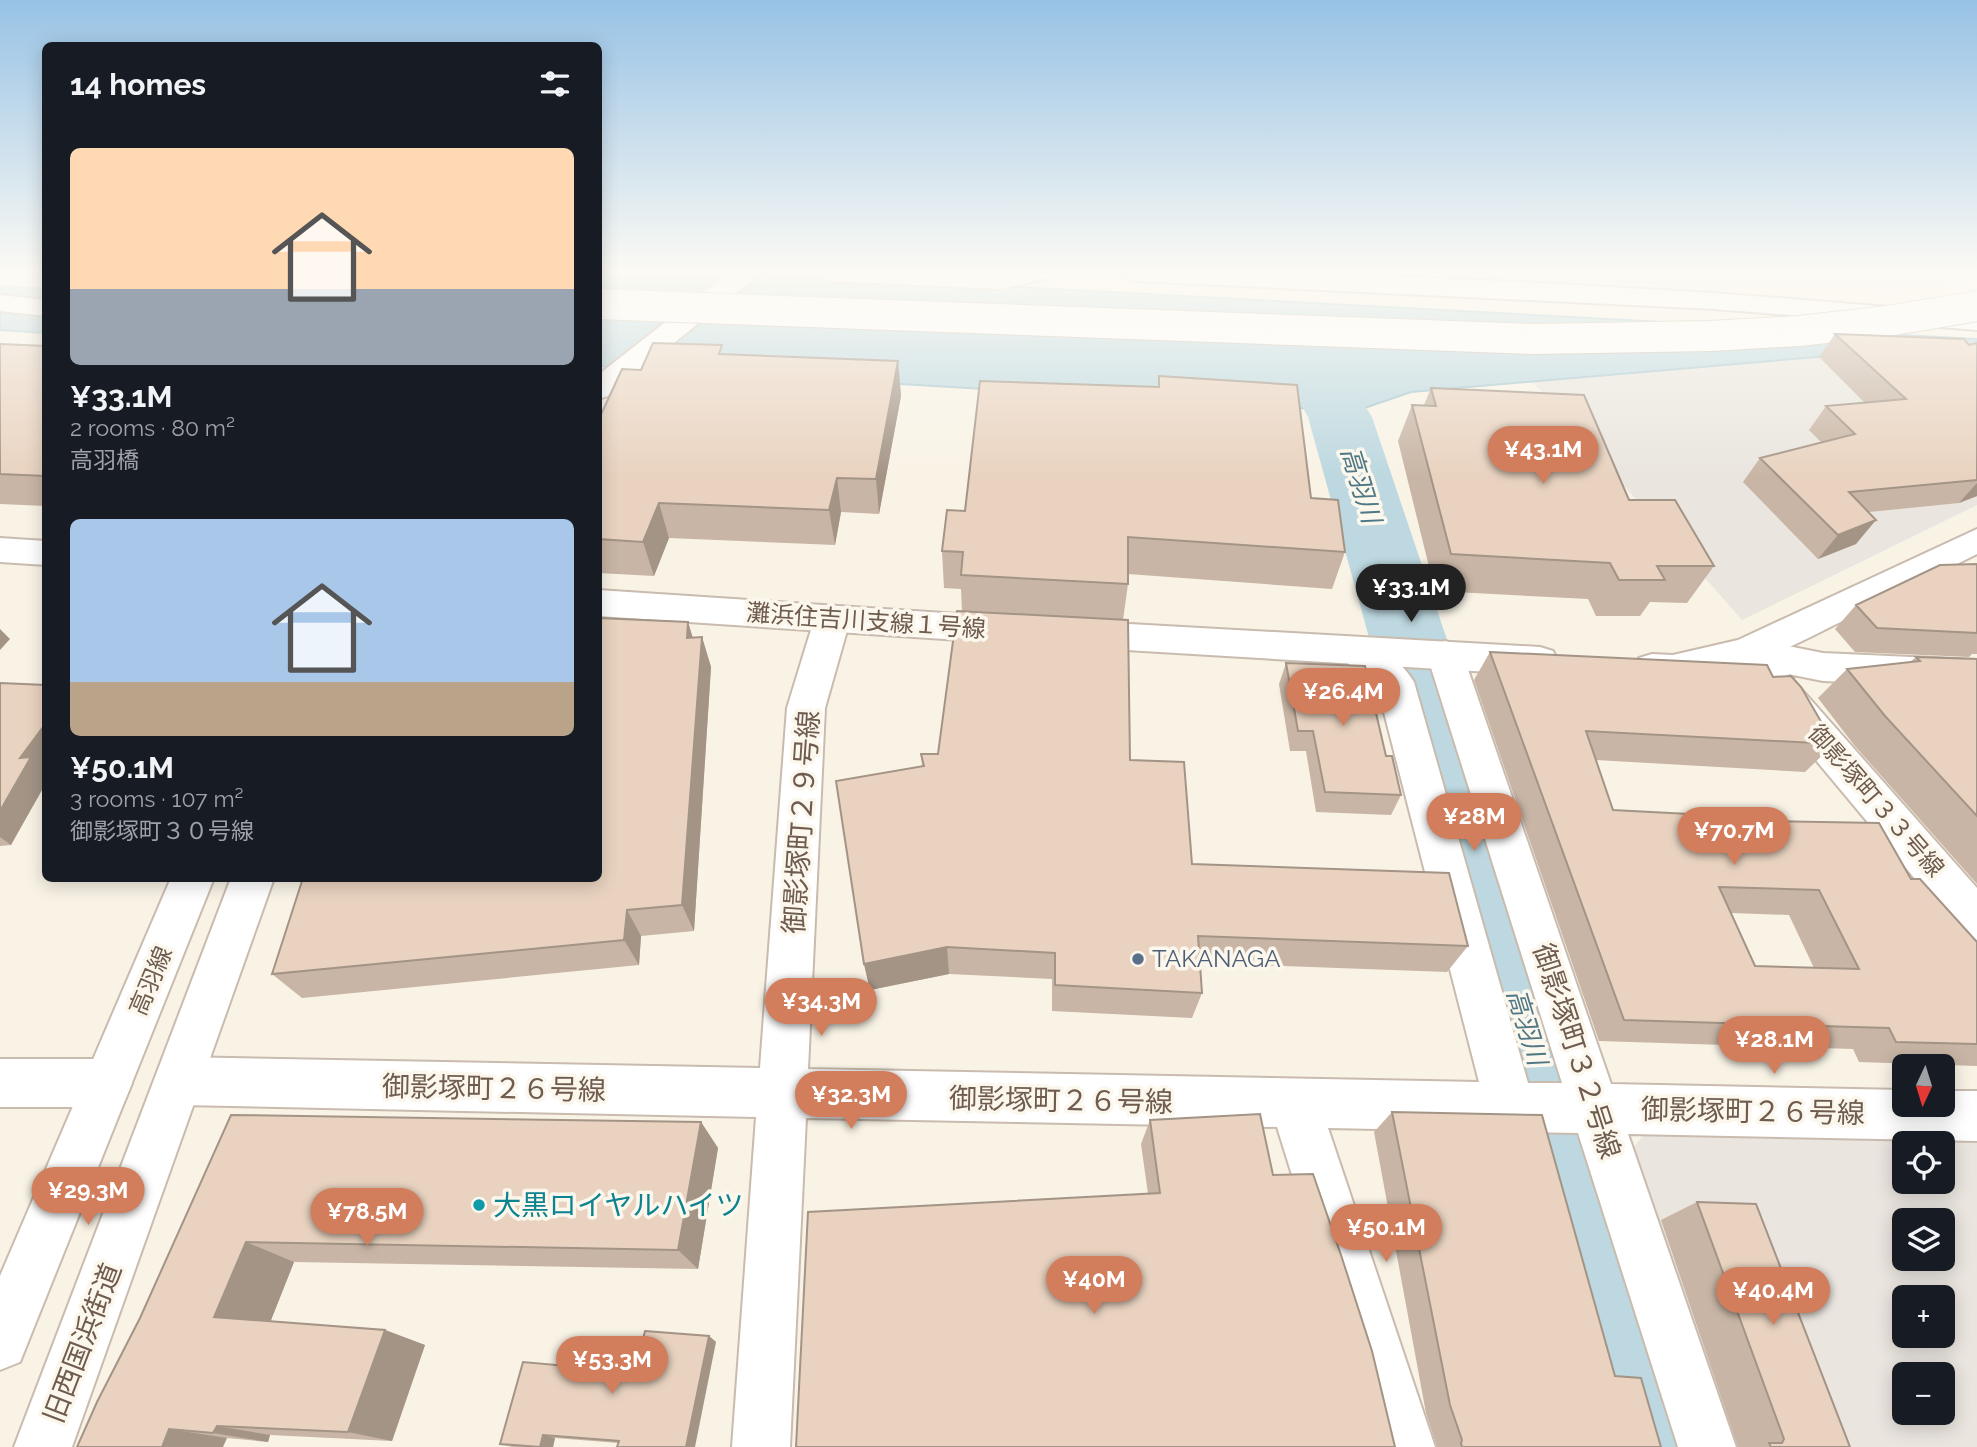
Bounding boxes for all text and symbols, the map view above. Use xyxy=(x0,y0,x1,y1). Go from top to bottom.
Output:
icon: filters xyxy=(536,65,574,103)
text: 14 homes xyxy=(70,67,206,102)
icon: home xyxy=(259,194,385,320)
text: ¥33.1M xyxy=(70,379,172,414)
text: 2 rooms · 80 m² xyxy=(70,414,235,441)
pin: ¥43.1M xyxy=(1486,426,1600,486)
text: ¥43.1M xyxy=(1504,435,1582,462)
water label: 高羽川 xyxy=(1335,443,1388,530)
text: 高羽橋 xyxy=(70,446,139,473)
pin: ¥33.1M xyxy=(1354,564,1468,624)
icon: home xyxy=(259,565,385,691)
text: ¥33.1M xyxy=(1372,573,1450,600)
street label: 灘浜住吉川支線１号線 xyxy=(745,598,987,643)
pin: ¥26.4M xyxy=(1286,668,1400,728)
text: ¥26.4M xyxy=(1302,677,1384,704)
street label: 御影塚町２９号線 xyxy=(777,709,826,935)
street label: 御影塚町３３号線 xyxy=(1802,719,1950,883)
text: ¥50.1M xyxy=(70,750,174,785)
text: 3 rooms · 107 m² xyxy=(70,785,244,812)
pin: ¥28M xyxy=(1433,794,1515,853)
text: ¥28M xyxy=(1442,802,1506,829)
pin: ¥70.7M xyxy=(1677,808,1791,867)
text: ¥70.7M xyxy=(1694,816,1774,843)
text: 御影塚町３０号線 xyxy=(70,817,254,844)
street label: 御影塚町３２号線 xyxy=(1526,940,1627,1163)
street label: 高羽線 xyxy=(123,942,178,1020)
place label: TAKANAGA xyxy=(1152,944,1280,973)
marker: TAKANAGA xyxy=(1130,951,1146,967)
pin: ¥34.3M xyxy=(764,978,878,1038)
water label: 高羽川 xyxy=(1501,985,1554,1072)
text: ¥34.3M xyxy=(781,987,861,1014)
pin: ¥28.1M xyxy=(1717,1016,1831,1076)
text: ¥28.1M xyxy=(1734,1025,1814,1052)
north arrow xyxy=(1892,1054,1955,1116)
map controls xyxy=(1892,1054,1955,1425)
street label: 御影塚町２６号線 xyxy=(382,1070,606,1107)
pin: ¥32.3M xyxy=(794,1072,908,1131)
text: ¥32.3M xyxy=(811,1080,891,1107)
street label: 御影塚町２６号線 xyxy=(949,1082,1173,1119)
street label: 御影塚町２６号線 xyxy=(1641,1093,1865,1130)
button: locate xyxy=(1892,1131,1955,1194)
pin: ¥29.3M xyxy=(31,1168,145,1227)
text: ¥29.3M xyxy=(48,1176,128,1203)
pin: ¥78.5M xyxy=(310,1188,424,1248)
place label: 大黒ロイヤルハイツ xyxy=(493,1189,744,1222)
text: ¥78.5M xyxy=(327,1197,407,1224)
marker: 大黒ロイヤルハイツ xyxy=(471,1197,487,1213)
pin: ¥50.1M xyxy=(1329,1204,1443,1264)
button: layers xyxy=(1892,1208,1955,1271)
text: ¥50.1M xyxy=(1346,1213,1426,1240)
pin: ¥40M xyxy=(1053,1256,1135,1316)
street label: 旧西国浜街道 xyxy=(37,1259,128,1428)
text: ¥40M xyxy=(1062,1265,1126,1292)
pin: ¥40.4M xyxy=(1716,1268,1830,1327)
text: ¥40.4M xyxy=(1732,1276,1814,1303)
button: + xyxy=(1892,1285,1955,1348)
pin: ¥53.3M xyxy=(555,1336,669,1396)
text: ¥53.3M xyxy=(572,1345,652,1372)
button: − xyxy=(1892,1362,1955,1425)

